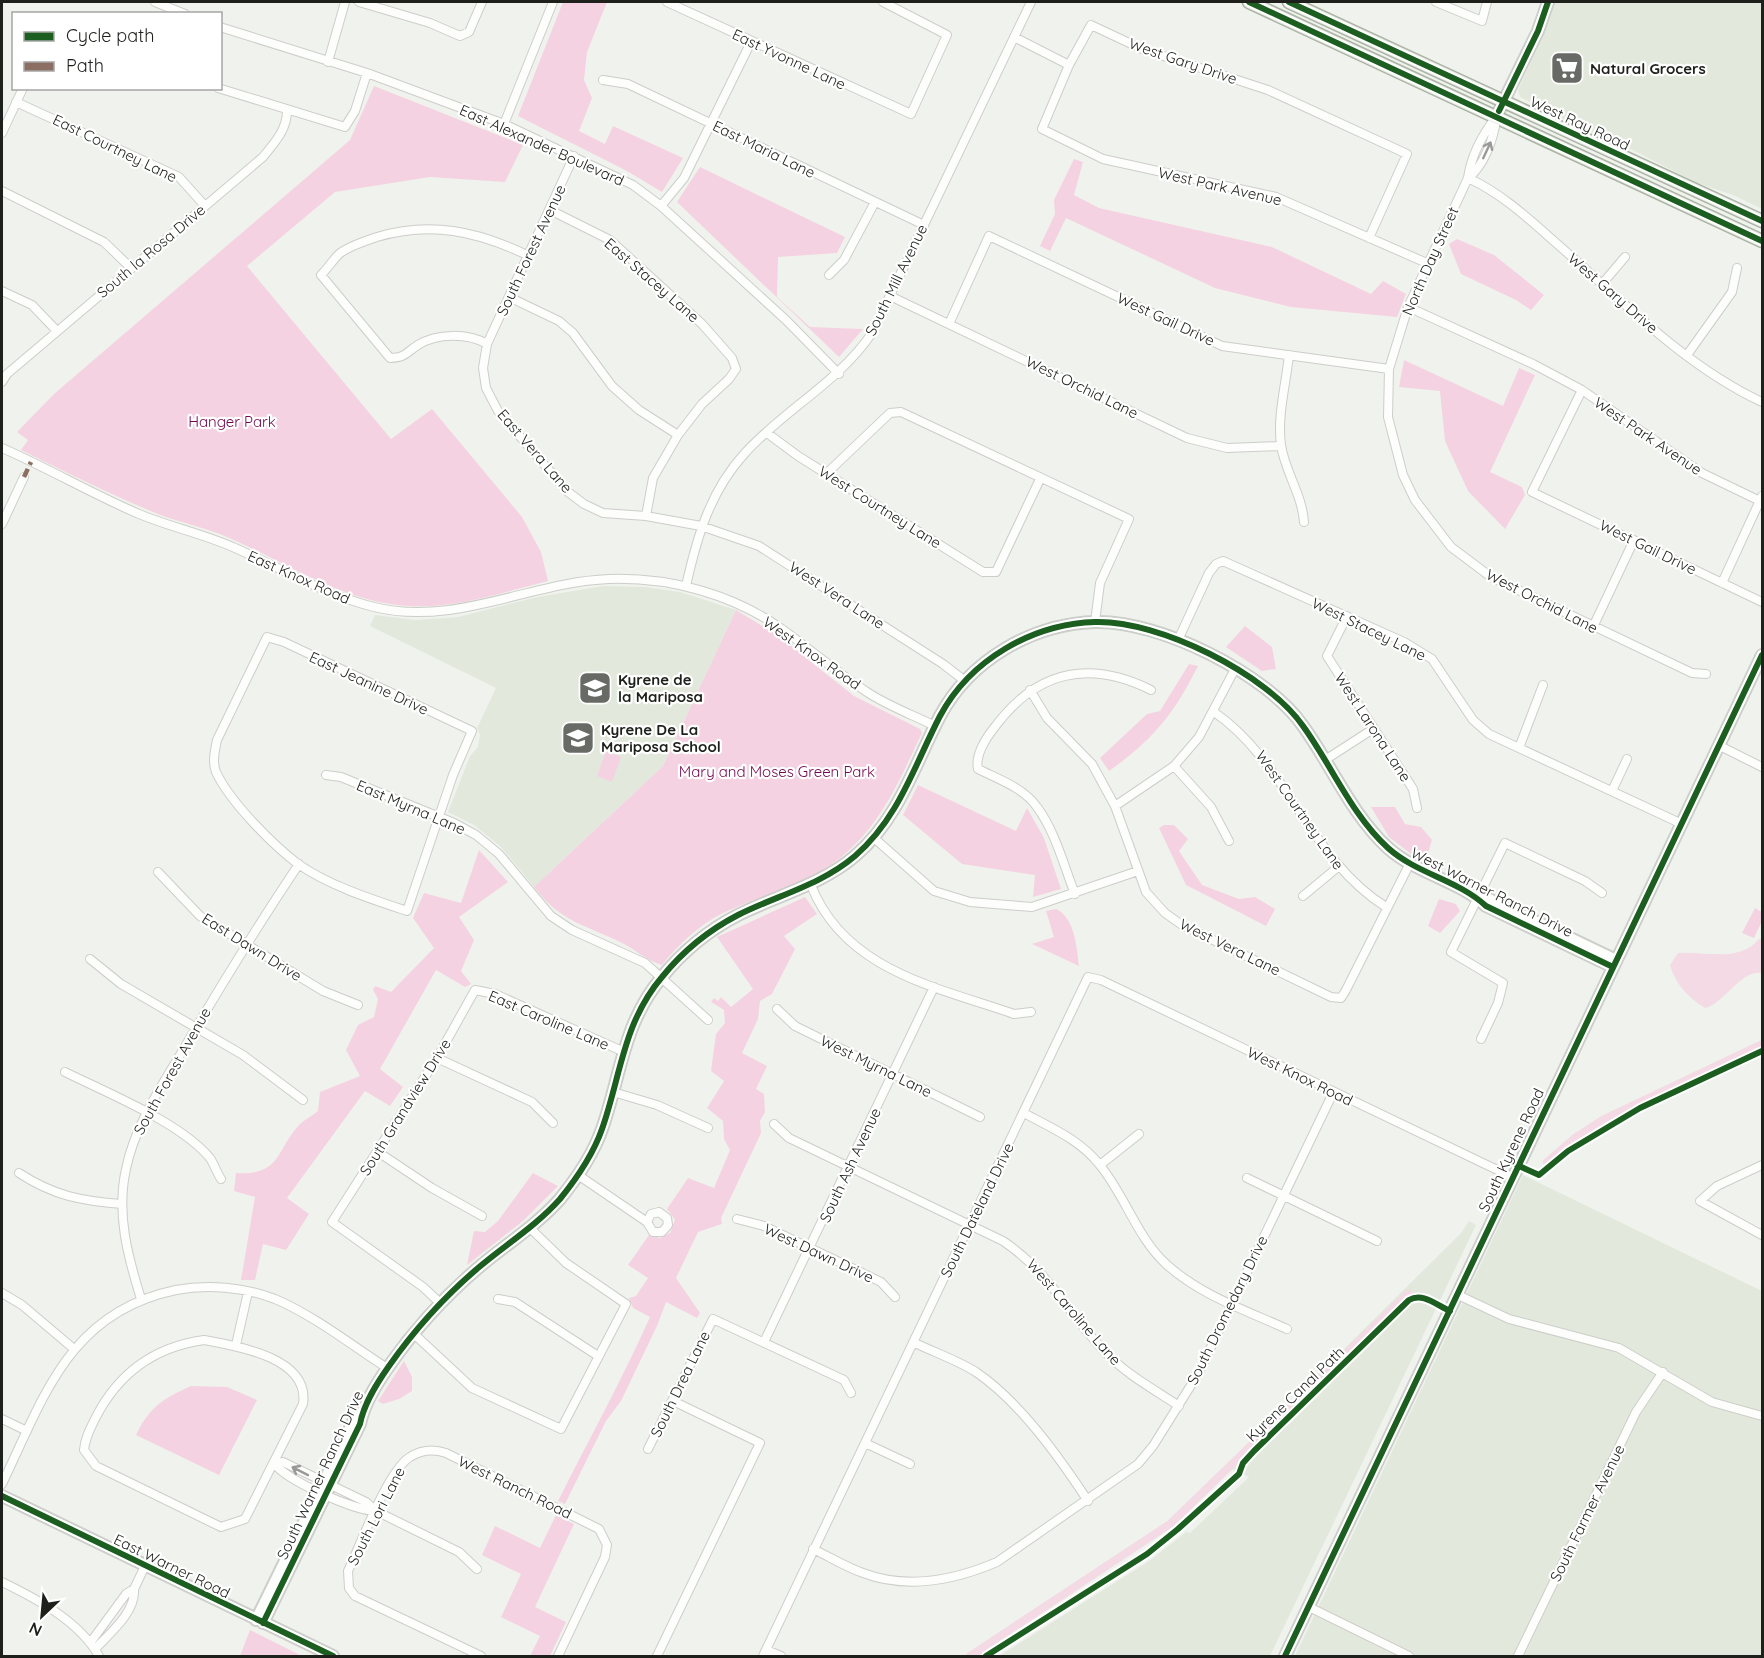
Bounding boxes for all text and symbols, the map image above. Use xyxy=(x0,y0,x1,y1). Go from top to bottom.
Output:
legend xyxy=(12,12,222,90)
text: Cycle path xyxy=(66,24,154,47)
street label: East Yvonne Lane xyxy=(729,24,849,94)
street label: West Gary Drive xyxy=(1126,34,1240,88)
supermarket icon: Natural Grocers xyxy=(1549,50,1585,86)
text: Path xyxy=(66,54,104,77)
place label: Natural Grocers xyxy=(1590,59,1706,78)
street label: West Ray Road xyxy=(1527,92,1633,154)
street label: East Alexander Boulevard xyxy=(457,100,627,190)
street label: East Courtney Lane xyxy=(50,110,180,186)
street label: East Maria Lane xyxy=(710,116,818,182)
one-way arrow xyxy=(1481,141,1493,159)
street label: West Park Avenue xyxy=(1156,163,1284,209)
street label: South Forest Avenue xyxy=(492,181,570,319)
street label: South la Rosa Drive xyxy=(93,200,209,302)
street label: North Day Street xyxy=(1398,204,1462,318)
street label: South Mill Avenue xyxy=(861,221,931,339)
street label: East Stacey Lane xyxy=(601,234,703,326)
street label: West Gary Drive xyxy=(1564,249,1662,337)
street label: West Gail Drive xyxy=(1114,288,1218,350)
street label: West Orchid Lane xyxy=(1023,352,1141,422)
street label: West Park Avenue xyxy=(1590,393,1706,479)
street label: East Vera Lane xyxy=(493,405,577,497)
park label: Hanger Park xyxy=(188,412,276,431)
street label: West Courtney Lane xyxy=(815,462,945,552)
street label: West Gail Drive xyxy=(1596,515,1700,579)
street label: East Knox Road xyxy=(245,546,353,608)
street label: West Vera Lane xyxy=(786,557,888,633)
street label: West Orchid Lane xyxy=(1483,565,1601,637)
street label: West Stacey Lane xyxy=(1309,593,1429,665)
street label: West Knox Road xyxy=(759,612,865,694)
street label: East Jeanine Drive xyxy=(306,647,432,719)
street label: West Larona Lane xyxy=(1331,669,1415,785)
school or university icon: Kyrene de la Mariposa xyxy=(577,670,613,706)
place label: Kyrene de la Mariposa xyxy=(618,670,703,706)
school or university icon: Kyrene De La Mariposa School xyxy=(560,720,596,756)
place label: Kyrene De La Mariposa School xyxy=(601,720,721,756)
street label: West Courtney Lane xyxy=(1252,747,1348,873)
park label: Mary and Moses Green Park xyxy=(679,762,875,781)
street label: East Myrna Lane xyxy=(354,775,468,839)
street label: West Warner Ranch Drive xyxy=(1408,843,1576,941)
street label: East Dawn Drive xyxy=(199,909,305,985)
street label: West Vera Lane xyxy=(1176,914,1284,980)
street label: East Caroline Lane xyxy=(486,986,612,1054)
street label: South Forest Avenue xyxy=(129,1004,215,1138)
street label: West Myrna Lane xyxy=(817,1031,935,1101)
street label: South Grandview Drive xyxy=(355,1035,455,1179)
street label: West Knox Road xyxy=(1244,1042,1356,1110)
street label: South Kyrene Road xyxy=(1474,1085,1548,1215)
street label: South Ash Avenue xyxy=(815,1105,885,1225)
street label: South Dateland Drive xyxy=(936,1140,1018,1280)
street label: West Dawn Drive xyxy=(761,1219,877,1287)
street label: South Dromedary Drive xyxy=(1183,1232,1271,1388)
street label: West Caroline Lane xyxy=(1023,1255,1125,1369)
street label: South Drea Lane xyxy=(646,1328,714,1440)
street label: Kyrene Canal Path xyxy=(1242,1342,1348,1446)
street label: South Warner Ranch Drive xyxy=(272,1387,368,1563)
street label: South Farmer Avenue xyxy=(1546,1441,1628,1585)
street label: West Ranch Road xyxy=(455,1451,575,1523)
one-way arrow xyxy=(292,1464,310,1476)
street label: South Lori Lane xyxy=(343,1464,409,1568)
street label: East Warner Road xyxy=(111,1530,233,1602)
north arrow xyxy=(12,1586,72,1646)
text: N xyxy=(26,1618,45,1641)

